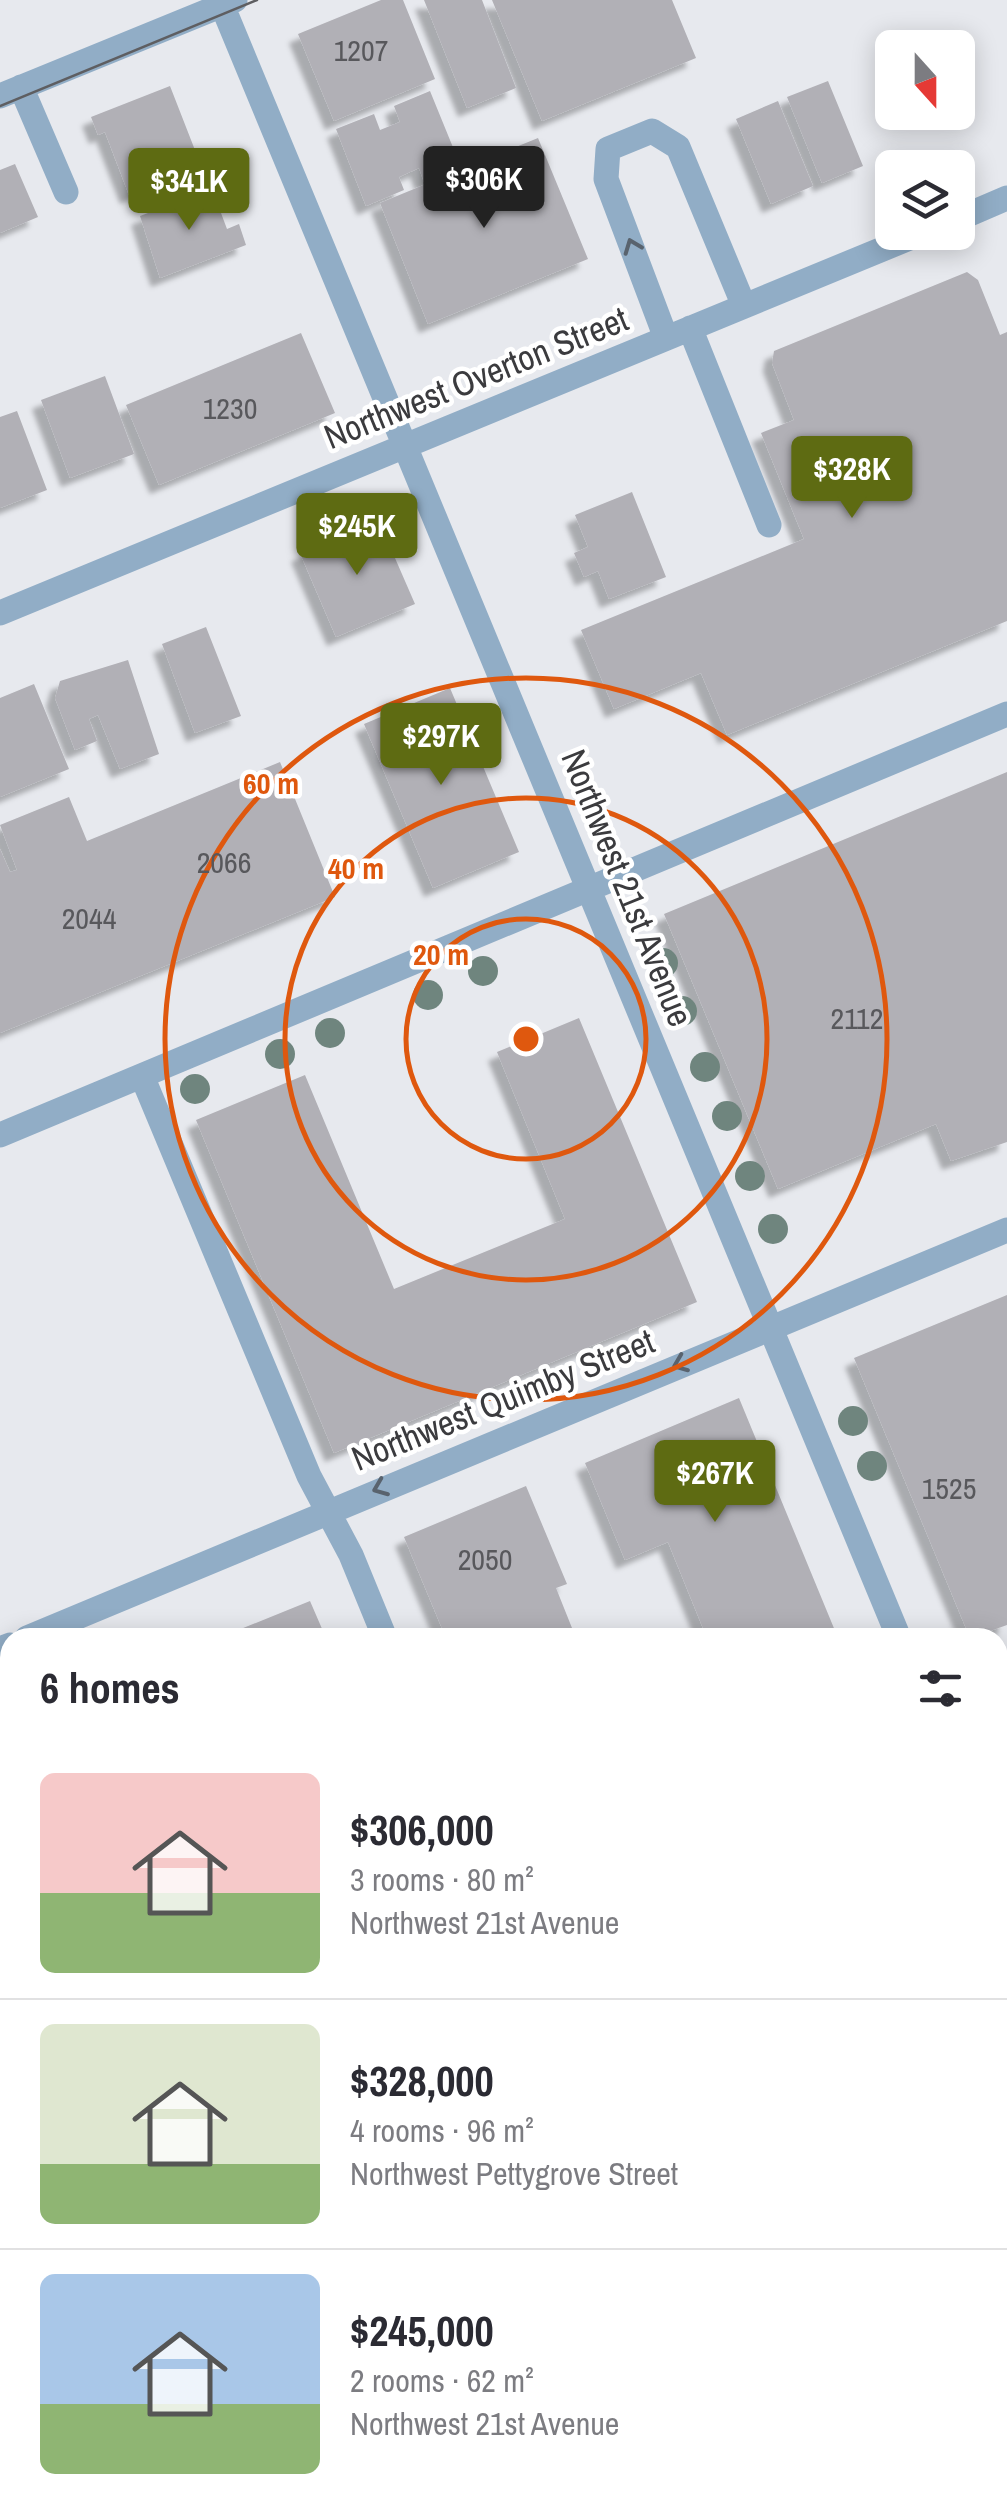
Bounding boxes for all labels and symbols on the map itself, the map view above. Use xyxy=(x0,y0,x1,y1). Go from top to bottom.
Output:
house number: 1207 xyxy=(334,30,388,70)
north arrow xyxy=(875,30,975,130)
pin: $306K xyxy=(414,146,554,231)
pin: $341K xyxy=(119,148,259,233)
one-way arrow xyxy=(623,239,644,256)
street label: Northwest Overton Street xyxy=(317,295,635,460)
house number: 1230 xyxy=(203,388,257,428)
pin: $328K xyxy=(782,436,922,521)
pin: $245K xyxy=(287,493,427,578)
pin: $297K xyxy=(371,703,511,788)
street label: Northwest 21st Avenue xyxy=(550,742,704,1033)
text: 60 m xyxy=(243,763,299,803)
house number: 2066 xyxy=(197,842,251,882)
text: 40 m xyxy=(328,848,384,888)
house number: 2044 xyxy=(62,898,117,938)
text: 20 m xyxy=(413,934,469,974)
house number: 2112 xyxy=(831,998,883,1038)
centre of rings xyxy=(508,1021,544,1057)
street label: Northwest Quimby Street xyxy=(345,1317,661,1482)
one-way arrow xyxy=(673,1352,691,1372)
pin: $267K xyxy=(645,1440,785,1525)
house number: 1525 xyxy=(922,1468,976,1508)
one-way arrow xyxy=(372,1476,390,1496)
house number: 2050 xyxy=(458,1539,512,1579)

